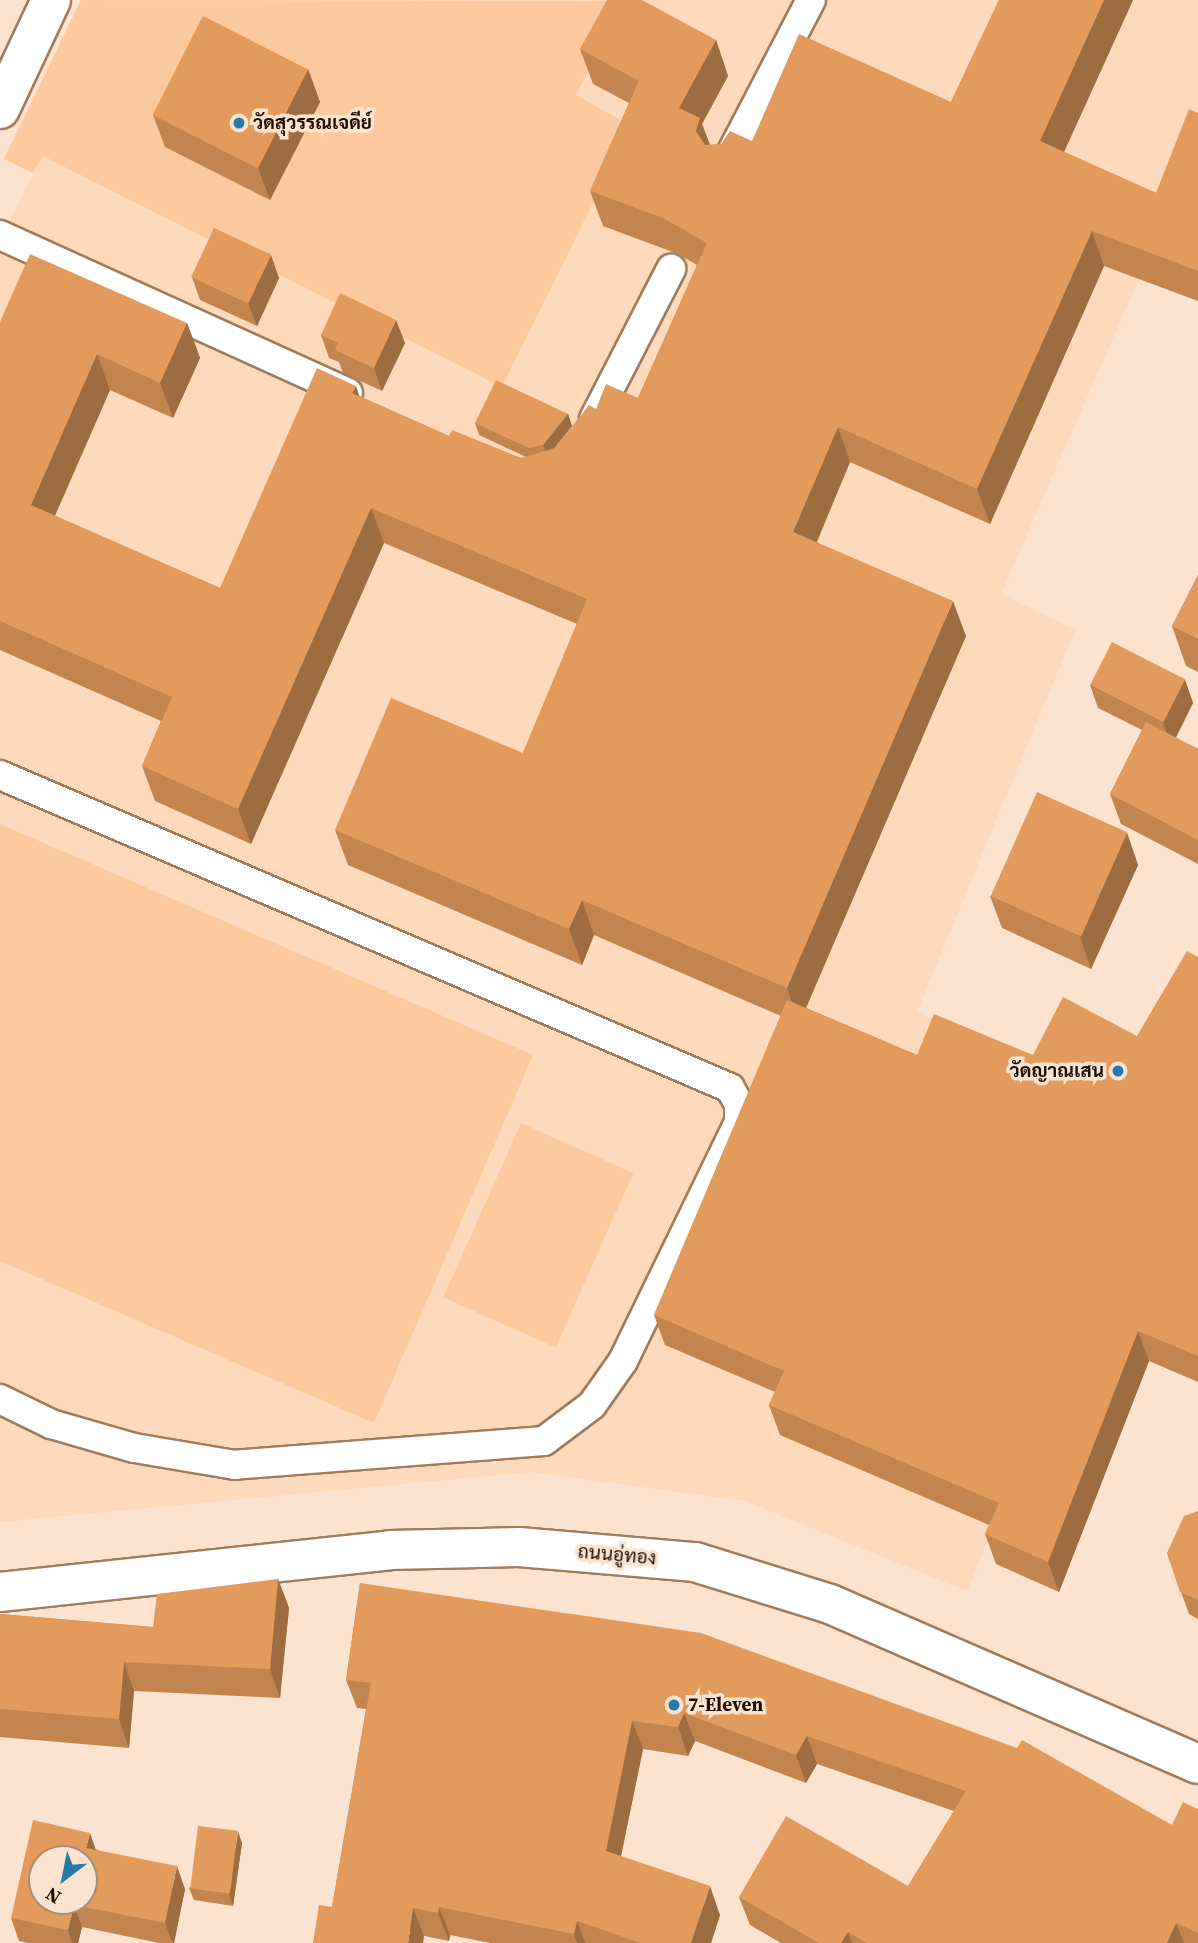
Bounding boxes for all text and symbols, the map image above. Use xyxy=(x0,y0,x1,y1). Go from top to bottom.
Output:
place label: วัดสุวรรณเจดีย์ xyxy=(253,112,372,134)
marker: วัดสุวรรณเจดีย์ xyxy=(231,115,247,131)
place label: วัดญาณเสน xyxy=(1010,1060,1104,1082)
marker: วัดญาณเสน xyxy=(1110,1063,1126,1079)
street label: ถนนอู่ทอง xyxy=(577,1540,657,1570)
place label: 7-Eleven xyxy=(688,1694,763,1716)
marker: 7-Eleven xyxy=(666,1697,682,1713)
north arrow xyxy=(28,1845,98,1915)
text: N xyxy=(40,1881,66,1911)

